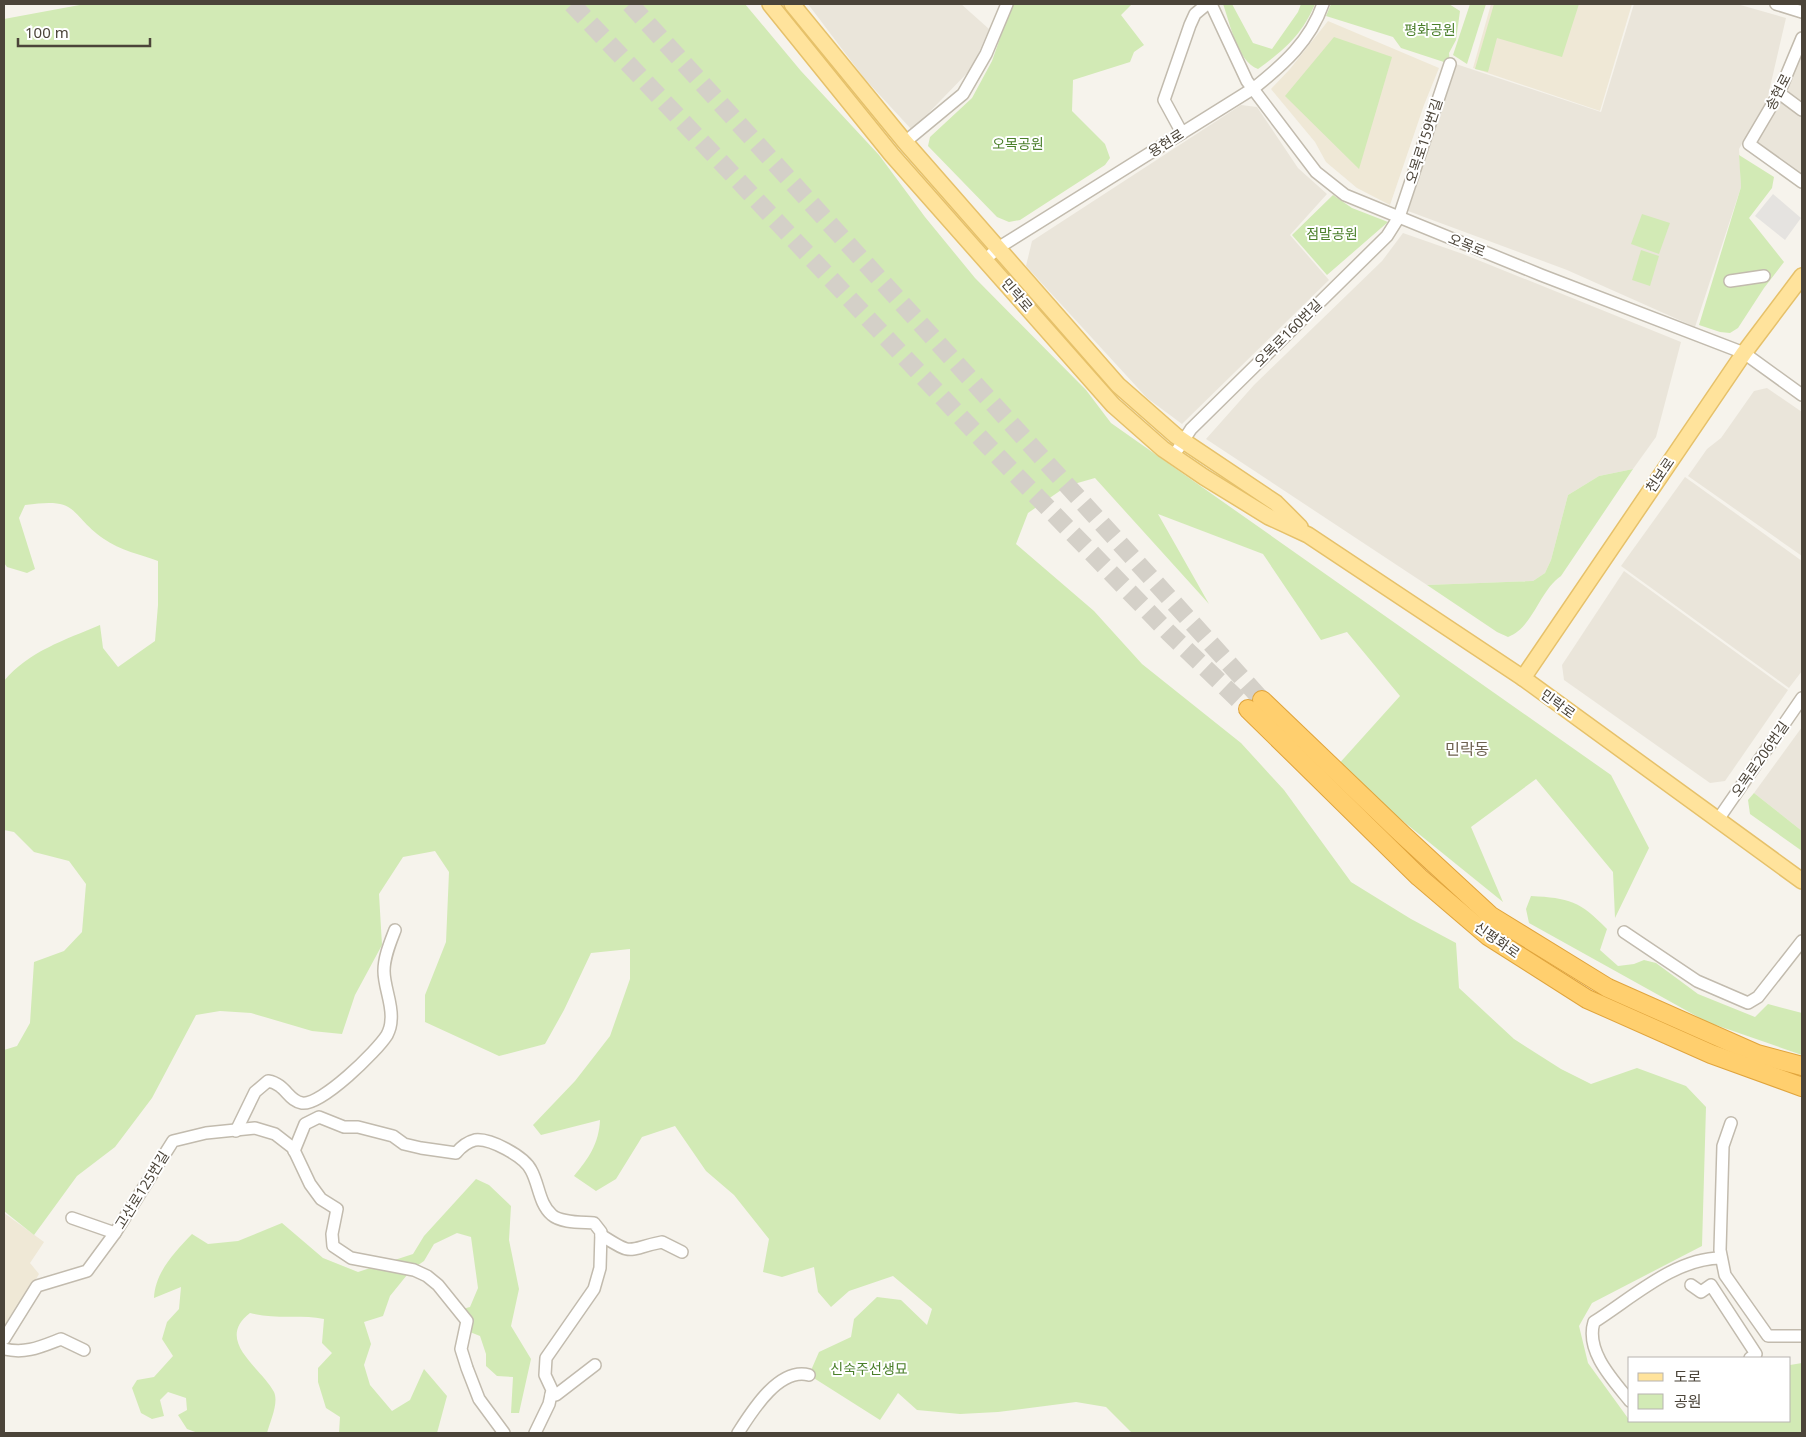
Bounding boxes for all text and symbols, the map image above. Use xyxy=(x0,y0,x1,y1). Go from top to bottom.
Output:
scale bar xyxy=(18,15,150,47)
park label: 평화공원 xyxy=(1404,20,1456,39)
text: 100 m xyxy=(25,22,69,42)
street label: 송현로 xyxy=(1760,70,1795,113)
street label: 오목로159번길 xyxy=(1401,96,1446,186)
street label: 용현로 xyxy=(1144,124,1187,161)
park label: 오목공원 xyxy=(992,134,1044,153)
park label: 점말공원 xyxy=(1306,224,1358,243)
street label: 오목로 xyxy=(1446,228,1489,261)
street label: 민락로 xyxy=(998,274,1037,316)
street label: 오목로160번길 xyxy=(1250,295,1326,371)
street label: 천보로 xyxy=(1641,453,1678,496)
street label: 민락로 xyxy=(1537,685,1580,723)
street label: 오목로206번길 xyxy=(1726,717,1793,800)
district label: 민락동 xyxy=(1445,738,1489,760)
street label: 신평화로 xyxy=(1471,917,1524,962)
street label: 고산로125번길 xyxy=(110,1147,173,1232)
legend xyxy=(1628,1357,1791,1422)
park label: 신숙주선생묘 xyxy=(830,1359,908,1378)
text: 도로 xyxy=(1674,1366,1702,1386)
text: 공원 xyxy=(1674,1391,1702,1411)

